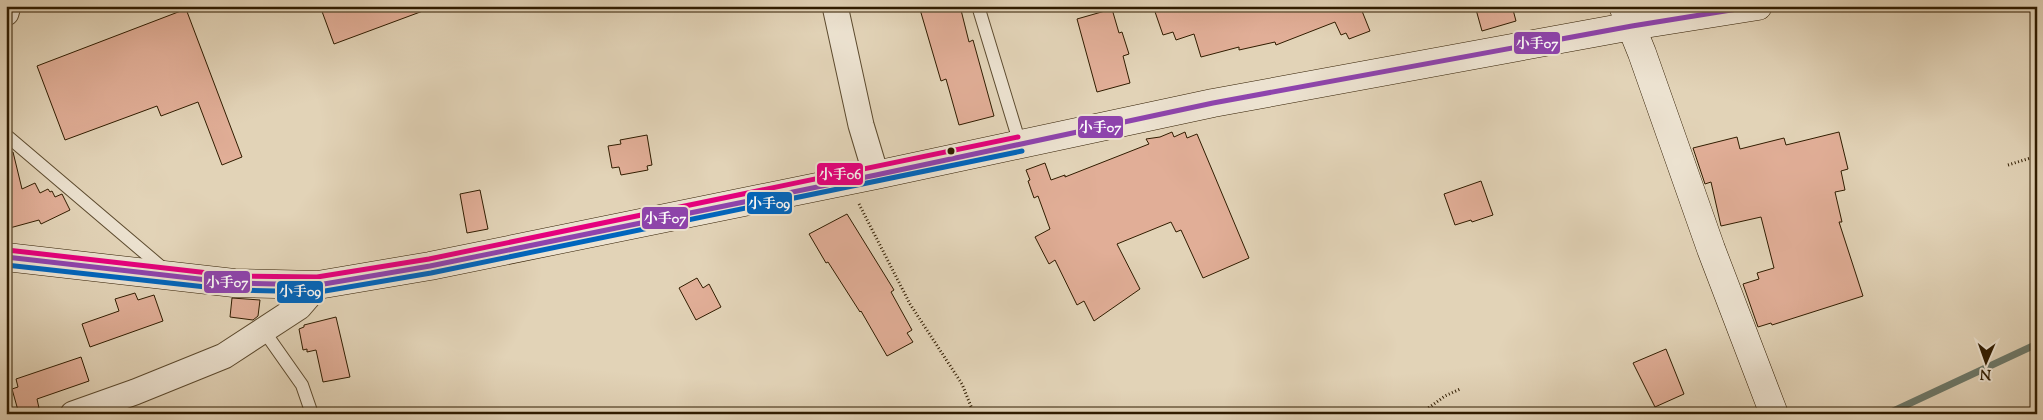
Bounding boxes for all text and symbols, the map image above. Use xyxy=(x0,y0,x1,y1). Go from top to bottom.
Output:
line badge: 小手07 xyxy=(1513,31,1561,55)
text: 小手07 xyxy=(1516,35,1559,55)
line badge: 小手07 xyxy=(1077,115,1124,139)
text: 小手07 xyxy=(1079,119,1122,139)
unlabelled marker xyxy=(946,146,956,156)
line badge: 小手06 xyxy=(816,162,864,186)
text: 小手06 xyxy=(819,166,861,186)
line badge: 小手09 xyxy=(746,191,793,215)
text: 小手09 xyxy=(748,195,790,215)
line badge: 小手07 xyxy=(641,206,689,230)
text: 小手07 xyxy=(644,210,687,230)
line badge: 小手07 xyxy=(203,270,251,294)
text: 小手07 xyxy=(206,274,249,294)
line badge: 小手09 xyxy=(276,280,324,304)
text: 小手09 xyxy=(279,283,321,303)
north arrow xyxy=(1960,338,2010,388)
text: N xyxy=(1980,363,1992,383)

